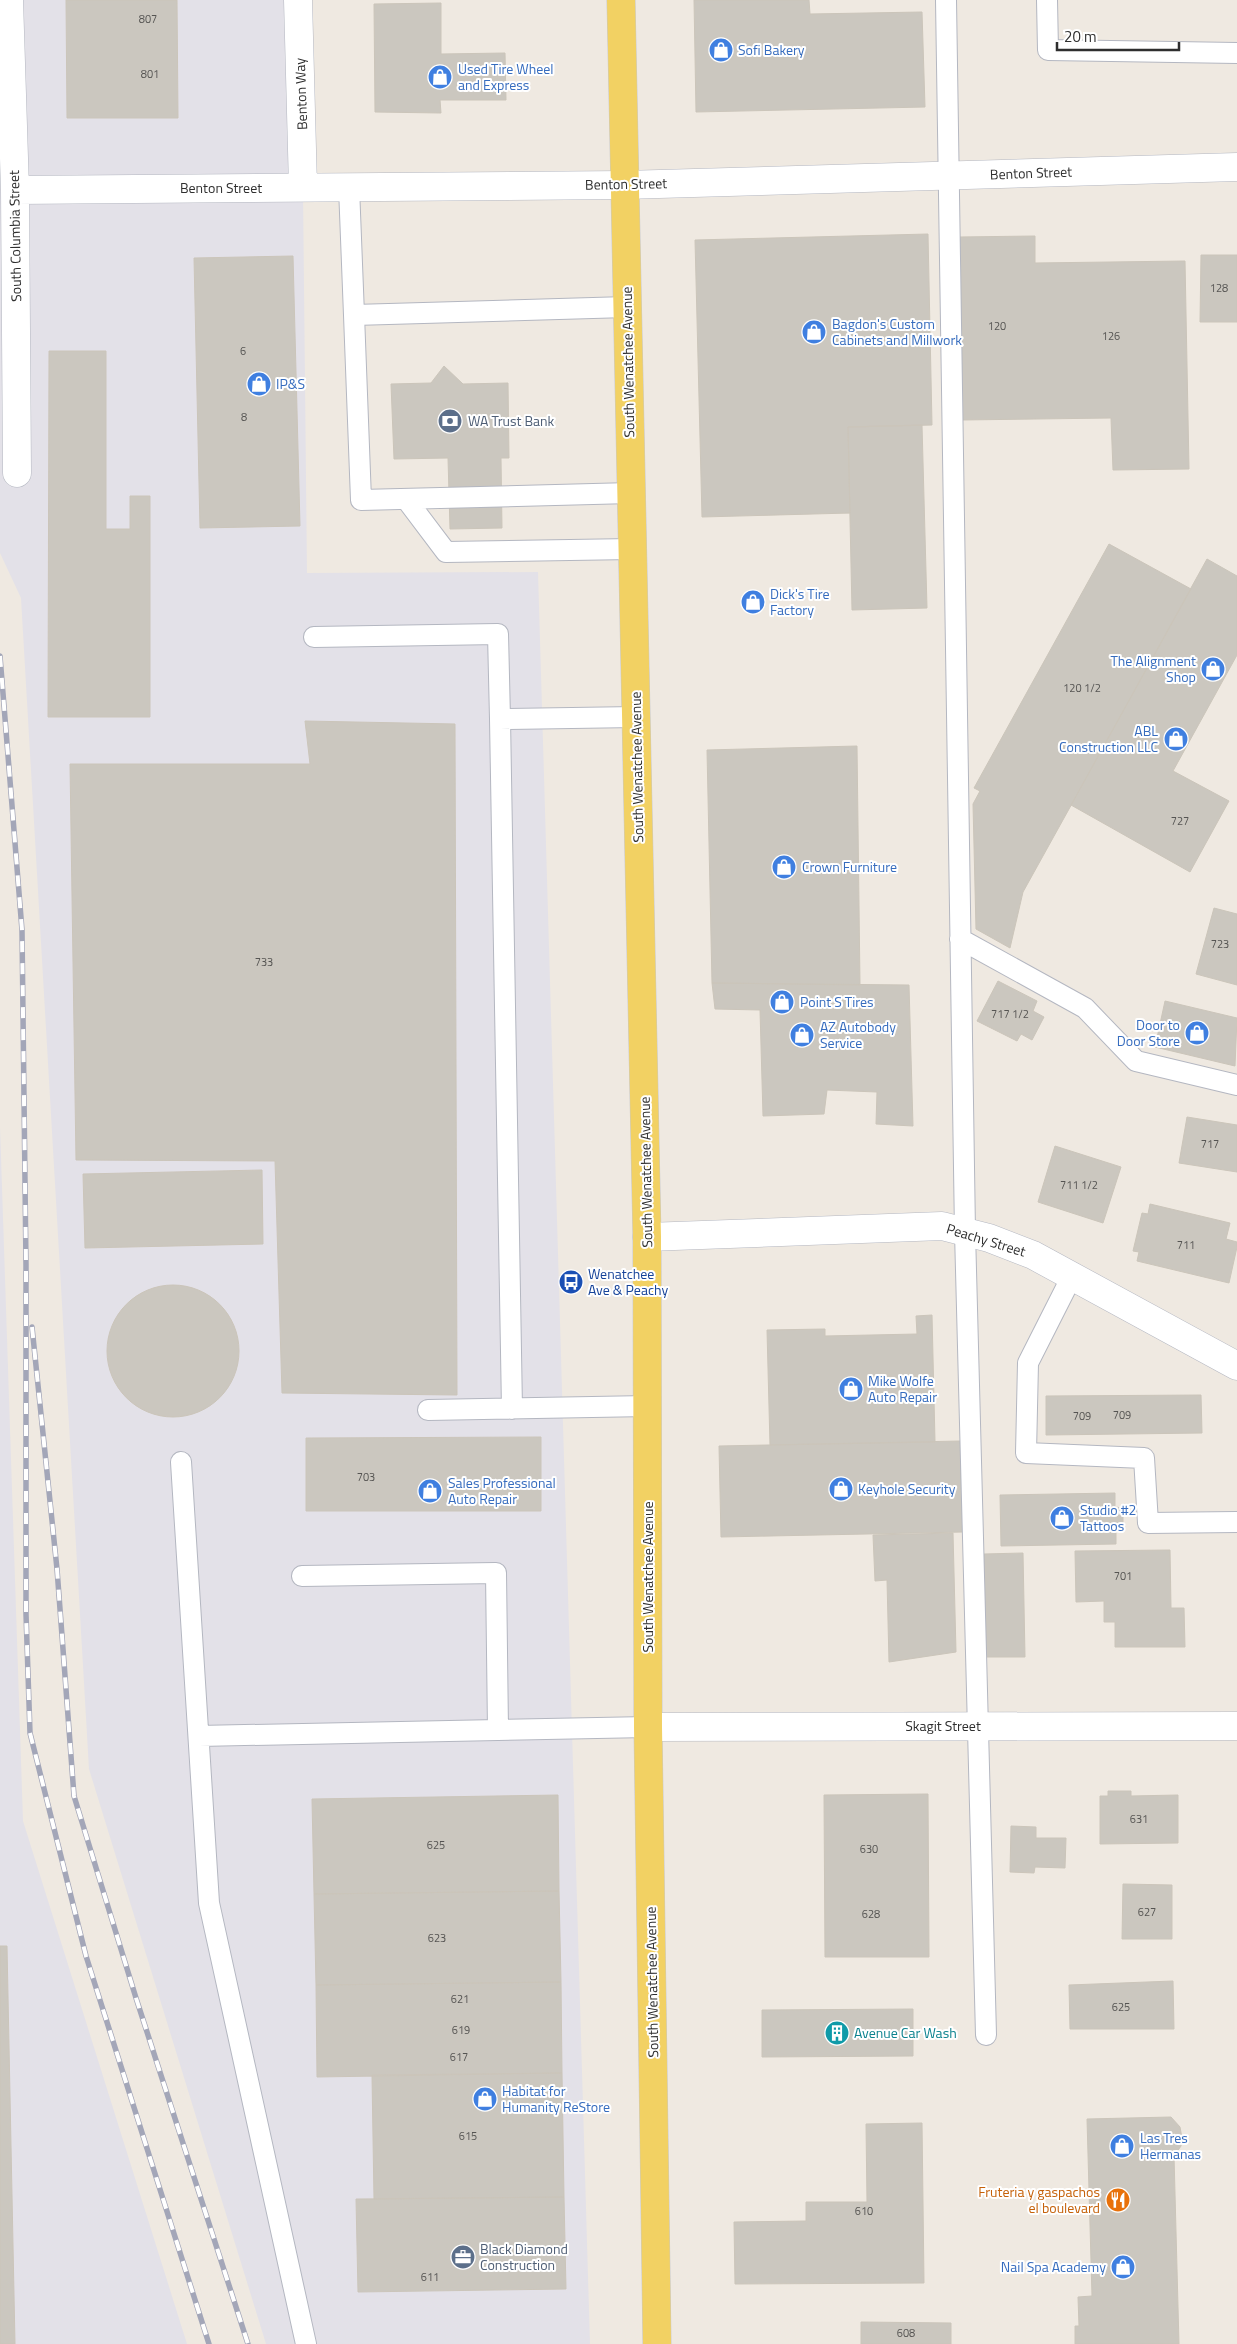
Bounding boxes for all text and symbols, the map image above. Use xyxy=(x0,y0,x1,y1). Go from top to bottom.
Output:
house number: 807 xyxy=(139,11,157,27)
scale bar xyxy=(1057,20,1180,52)
text: 20 m xyxy=(1064,25,1097,48)
shop icon: Sofi Bakery xyxy=(708,37,734,63)
place label: Sofi Bakery xyxy=(738,39,805,60)
street label: Benton Way xyxy=(289,57,312,130)
place label: Used Tire Wheel and Express xyxy=(458,58,554,95)
shop icon: Used Tire Wheel and Express xyxy=(427,64,453,90)
house number: 801 xyxy=(141,66,159,82)
street label: Benton Street xyxy=(990,161,1072,184)
street label: South Columbia Street xyxy=(3,170,26,302)
street label: Benton Street xyxy=(585,172,667,195)
street label: Benton Street xyxy=(180,177,262,198)
house number: 128 xyxy=(1210,280,1228,296)
street label: South Wenatchee Avenue xyxy=(616,286,639,438)
place label: Bagdon's Custom Cabinets and Millwork xyxy=(832,313,962,350)
house number: 120 xyxy=(988,318,1006,334)
shop icon: Bagdon's Custom Cabinets and Millwork xyxy=(801,319,827,345)
house number: 126 xyxy=(1102,328,1120,344)
house number: 6 xyxy=(240,343,246,359)
shop icon: IP&S xyxy=(246,371,272,397)
place label: IP&S xyxy=(276,373,305,394)
bank icon: WA Trust Bank xyxy=(437,408,463,434)
house number: 8 xyxy=(241,409,247,425)
place label: WA Trust Bank xyxy=(468,410,555,431)
place label: Dick's Tire Factory xyxy=(770,583,830,620)
shop icon: Dick's Tire Factory xyxy=(740,589,766,615)
place label: The Alignment Shop xyxy=(1110,650,1196,687)
shop icon: The Alignment Shop xyxy=(1200,656,1226,682)
house number: 120 1/2 xyxy=(1063,680,1101,696)
street label: South Wenatchee Avenue xyxy=(625,691,648,843)
place label: ABL Construction LLC xyxy=(1059,720,1158,757)
shop icon: ABL Construction LLC xyxy=(1163,726,1189,752)
house number: 727 xyxy=(1171,813,1189,829)
shop icon: Crown Furniture xyxy=(771,854,797,880)
place label: Crown Furniture xyxy=(802,856,897,877)
house number: 723 xyxy=(1211,936,1229,952)
house number: 733 xyxy=(255,954,273,970)
shop icon: Point S Tires xyxy=(769,989,795,1015)
place label: Point S Tires xyxy=(800,991,874,1012)
house number: 717 1/2 xyxy=(991,1006,1029,1022)
place label: Door to Door Store xyxy=(1117,1014,1180,1051)
place label: AZ Autobody Service xyxy=(820,1016,896,1053)
shop icon: Door to Door Store xyxy=(1184,1020,1210,1046)
shop icon: AZ Autobody Service xyxy=(789,1022,815,1048)
street label: South Wenatchee Avenue xyxy=(634,1096,657,1248)
house number: 717 xyxy=(1201,1136,1219,1152)
house number: 711 1/2 xyxy=(1060,1177,1098,1193)
street label: Peachy Street xyxy=(944,1218,1028,1262)
house number: 711 xyxy=(1177,1237,1195,1253)
place label: Wenatchee Ave & Peachy xyxy=(588,1263,668,1300)
bus stop icon: Wenatchee Ave & Peachy xyxy=(558,1269,584,1295)
place label: Mike Wolfe Auto Repair xyxy=(868,1370,937,1407)
shop icon: Mike Wolfe Auto Repair xyxy=(838,1376,864,1402)
house number: 709 xyxy=(1113,1407,1131,1423)
house number: 709 xyxy=(1073,1408,1091,1424)
house number: 703 xyxy=(357,1469,375,1485)
place label: Sales Professional Auto Repair xyxy=(448,1472,556,1509)
shop icon: Keyhole Security xyxy=(828,1476,854,1502)
shop icon: Sales Professional Auto Repair xyxy=(417,1478,443,1504)
place label: Keyhole Security xyxy=(858,1478,956,1499)
place label: Studio #2 Tattoos xyxy=(1080,1499,1136,1536)
street label: South Wenatchee Avenue xyxy=(637,1501,658,1653)
shop icon: Studio #2 Tattoos xyxy=(1049,1505,1075,1531)
house number: 701 xyxy=(1114,1568,1132,1584)
street label: Skagit Street xyxy=(905,1715,981,1736)
house number: 631 xyxy=(1130,1811,1148,1827)
house number: 625 xyxy=(427,1837,445,1853)
house number: 630 xyxy=(860,1841,878,1857)
house number: 627 xyxy=(1138,1904,1156,1920)
street label: South Wenatchee Avenue xyxy=(640,1906,663,2058)
house number: 628 xyxy=(862,1906,880,1922)
house number: 623 xyxy=(428,1930,446,1946)
house number: 621 xyxy=(451,1991,469,2007)
house number: 625 xyxy=(1112,1999,1130,2015)
building icon: Avenue Car Wash xyxy=(824,2020,850,2046)
house number: 619 xyxy=(452,2022,470,2038)
place label: Avenue Car Wash xyxy=(854,2022,957,2043)
house number: 617 xyxy=(450,2049,468,2065)
place label: Habitat for Humanity ReStore xyxy=(502,2080,610,2117)
shop icon: Habitat for Humanity ReStore xyxy=(472,2086,498,2112)
place label: Las Tres Hermanas xyxy=(1140,2127,1201,2164)
house number: 615 xyxy=(459,2128,477,2144)
shop icon: Las Tres Hermanas xyxy=(1109,2133,1135,2159)
place label: Fruteria y gaspachos el boulevard xyxy=(978,2181,1100,2218)
restaurant icon: Fruteria y gaspachos el boulevard xyxy=(1105,2187,1131,2213)
house number: 610 xyxy=(855,2203,873,2219)
place label: Black Diamond Construction xyxy=(480,2238,568,2275)
office icon: Black Diamond Construction xyxy=(450,2244,476,2270)
shop icon: Nail Spa Academy xyxy=(1110,2254,1136,2280)
place label: Nail Spa Academy xyxy=(1001,2256,1106,2277)
house number: 611 xyxy=(421,2269,439,2285)
house number: 608 xyxy=(897,2325,915,2341)

